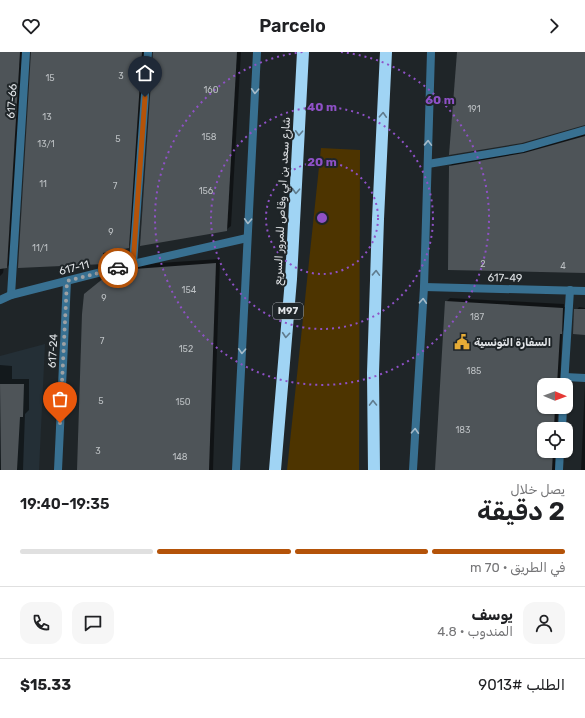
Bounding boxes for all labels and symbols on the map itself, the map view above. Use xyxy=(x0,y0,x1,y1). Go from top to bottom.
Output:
pin xyxy=(128,56,162,97)
house number: 3 xyxy=(118,71,124,81)
house number: 15 xyxy=(45,73,55,83)
street label: 617-66 xyxy=(4,83,20,119)
house number: 160 xyxy=(204,85,219,95)
one-way arrow xyxy=(251,88,260,94)
text: 60 m xyxy=(425,93,455,107)
text: 40 m xyxy=(307,100,337,114)
house number: 191 xyxy=(467,104,481,114)
house number: 13 xyxy=(42,112,52,122)
one-way arrow xyxy=(379,112,388,118)
street label: شارع سعد بن ابي وقاص للمرور السريع xyxy=(271,117,295,285)
one-way arrow xyxy=(295,130,303,136)
house number: 158 xyxy=(202,132,217,142)
house number: 5 xyxy=(115,134,121,144)
house number: 13/1 xyxy=(37,139,55,149)
one-way arrow xyxy=(424,140,433,146)
text: 20 m xyxy=(307,155,337,169)
house number: 11 xyxy=(39,179,47,189)
house number: 7 xyxy=(113,181,118,191)
house number: 156 xyxy=(199,186,214,196)
one-way arrow xyxy=(291,188,300,194)
centre of rings xyxy=(315,211,329,225)
one-way arrow xyxy=(244,218,252,224)
house number: 9 xyxy=(108,227,114,237)
house number: 11/1 xyxy=(32,243,48,253)
courier xyxy=(98,248,138,288)
street label: 617-11 xyxy=(58,258,90,278)
house number: 2 xyxy=(480,259,486,269)
house number: 4 xyxy=(560,261,566,271)
one-way arrow xyxy=(372,270,380,276)
street label: 617-49 xyxy=(487,271,523,285)
house number: 154 xyxy=(182,285,197,295)
house number: 9 xyxy=(101,293,107,303)
one-way arrow xyxy=(419,298,427,304)
road number: M97 xyxy=(273,303,303,319)
house number: 187 xyxy=(470,312,484,322)
one-way arrow xyxy=(282,332,291,338)
street label: 617-24 xyxy=(46,333,60,369)
public building icon: السفارة التونسية xyxy=(453,333,471,351)
house number: 7 xyxy=(100,336,105,346)
place label: السفارة التونسية xyxy=(474,336,551,349)
house number: 152 xyxy=(179,344,193,354)
one-way arrow xyxy=(237,348,246,354)
house number: 185 xyxy=(467,366,481,376)
north arrow xyxy=(537,378,573,414)
pin xyxy=(43,382,77,423)
house number: 5 xyxy=(98,396,104,406)
house number: 150 xyxy=(176,397,191,407)
one-way arrow xyxy=(369,400,377,406)
house number: 183 xyxy=(456,425,471,435)
one-way arrow xyxy=(411,428,420,434)
house number: 3 xyxy=(95,446,101,456)
house number: 148 xyxy=(172,452,188,462)

